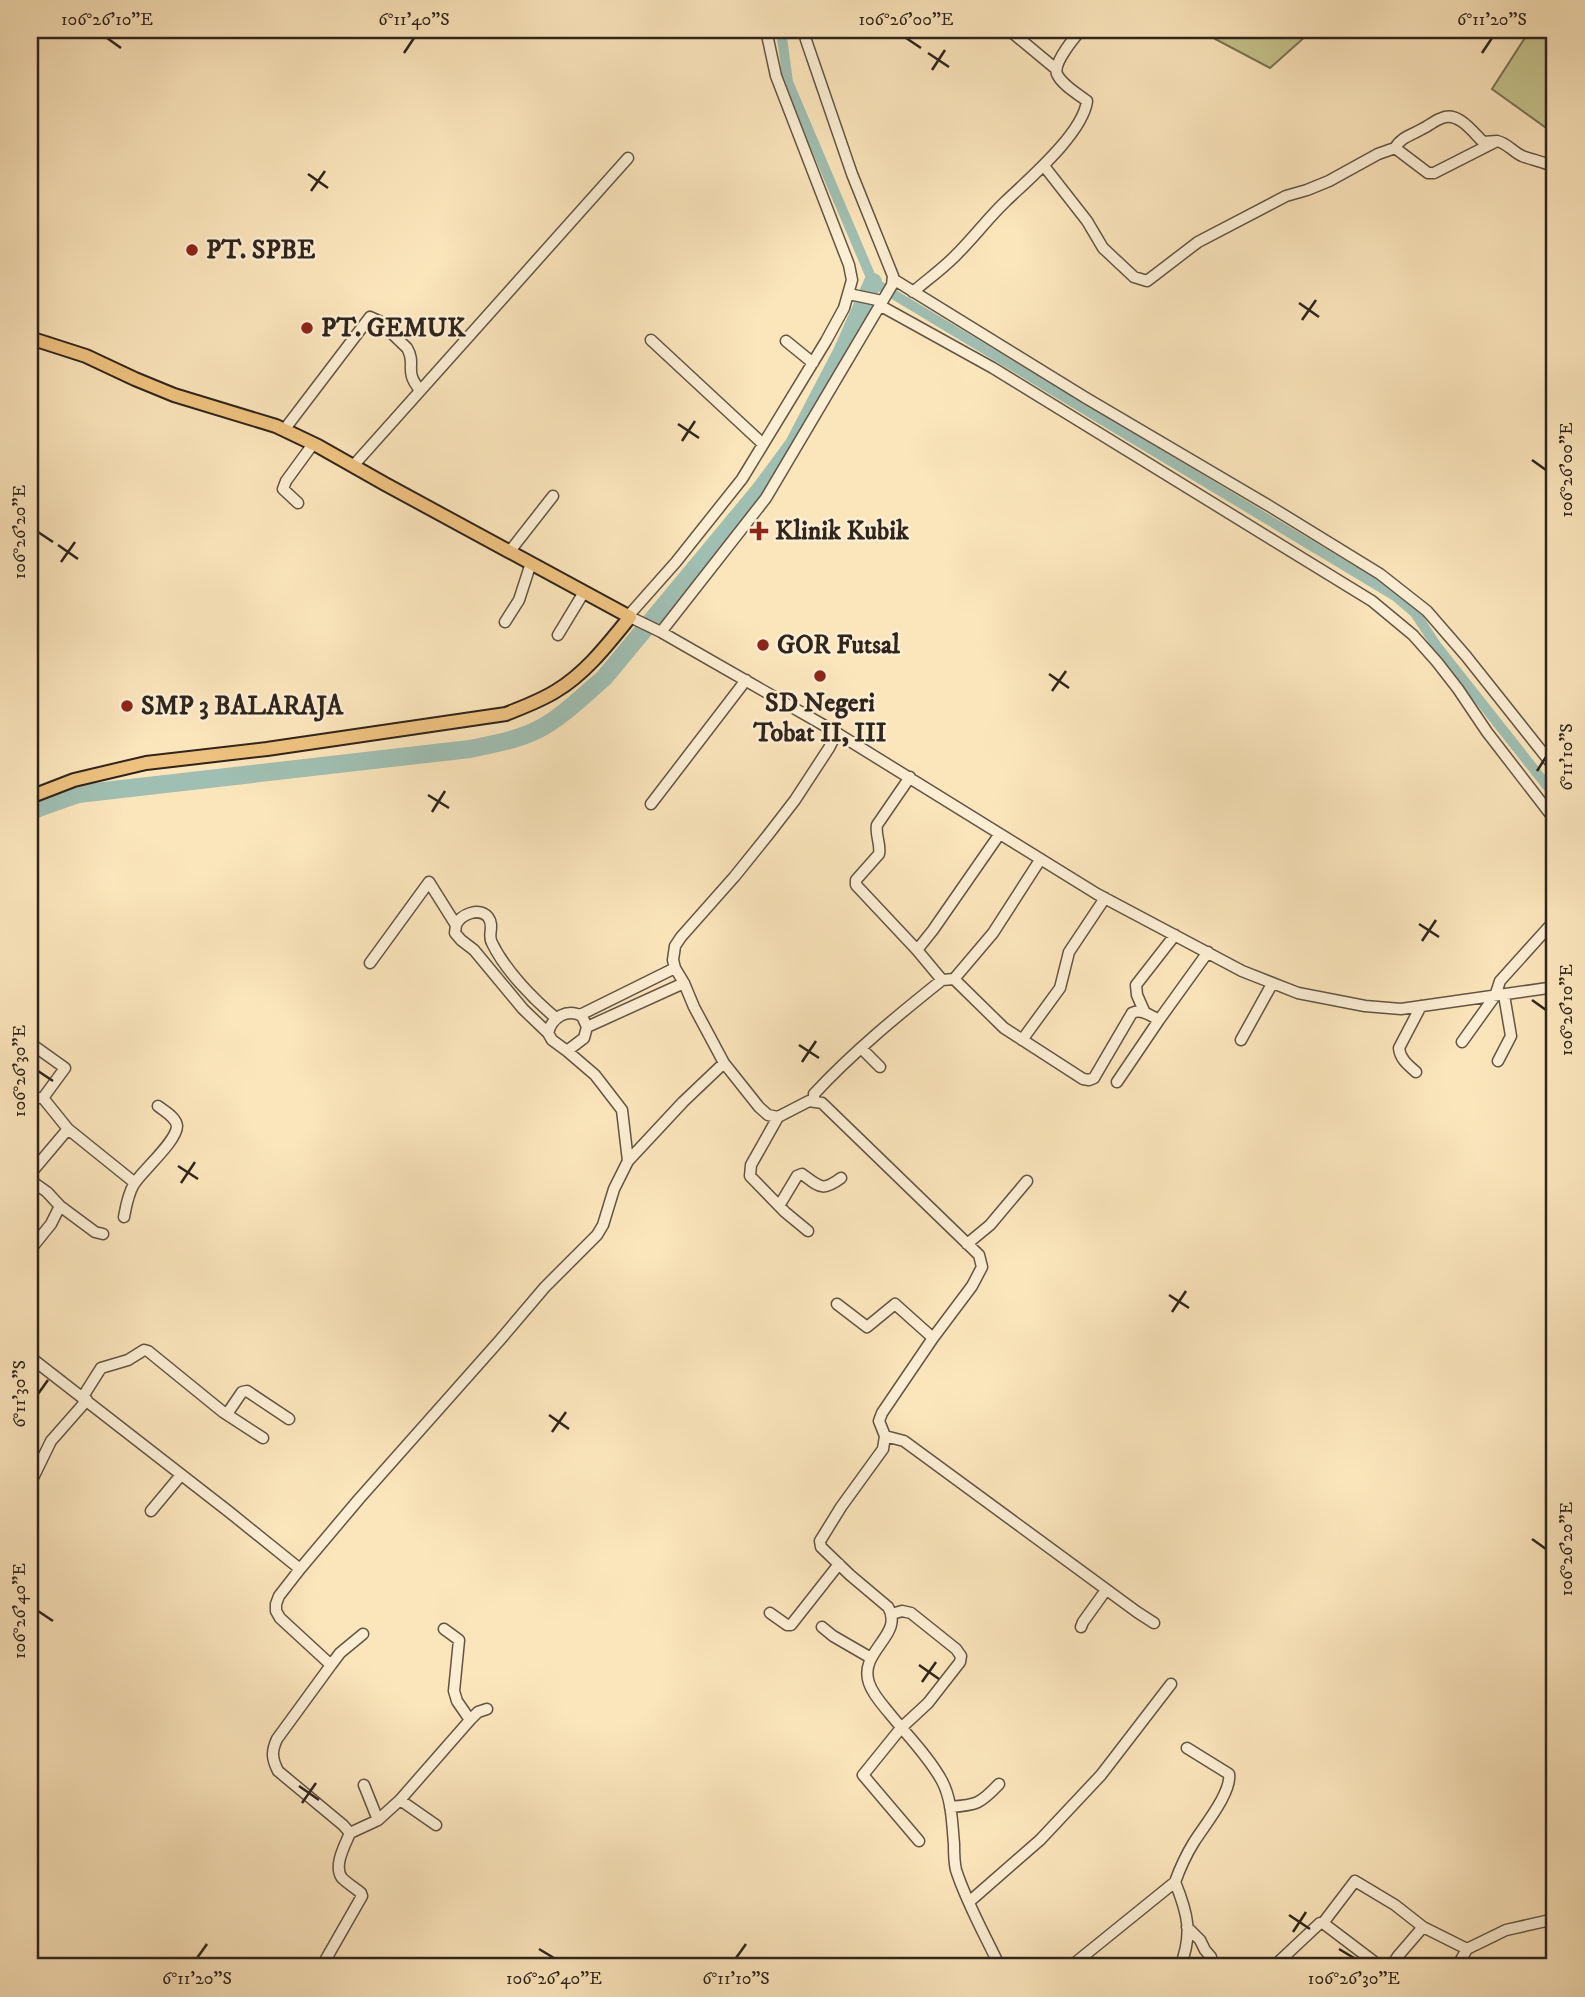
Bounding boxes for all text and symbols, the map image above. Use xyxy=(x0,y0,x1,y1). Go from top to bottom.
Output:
text: 106°26'10"E xyxy=(61,9,153,31)
text: 6°11'40"S xyxy=(378,9,450,31)
text: 106°26'00"E xyxy=(858,9,954,31)
text: 6°11'20"S xyxy=(1457,9,1527,31)
place label: PT. SPBE xyxy=(206,234,315,267)
marker: PT. SPBE xyxy=(184,242,200,258)
place label: PT. GEMUK xyxy=(321,312,466,345)
marker: PT. GEMUK xyxy=(299,320,315,336)
text: 106°26'00"E xyxy=(1556,422,1578,518)
text: 106°26'20"E xyxy=(9,485,31,579)
place label: Klinik Kubik xyxy=(775,515,910,548)
marker: Klinik Kubik xyxy=(749,521,769,541)
place label: GOR Futsal xyxy=(777,629,901,662)
marker: GOR Futsal xyxy=(755,637,771,653)
marker: SD Negeri Tobat II, III xyxy=(812,668,828,684)
place label: SD Negeri Tobat II, III xyxy=(753,687,887,750)
place label: SMP 3 BALARAJA xyxy=(141,690,345,723)
marker: SMP 3 BALARAJA xyxy=(119,698,135,714)
text: 6°11'10"S xyxy=(1556,723,1578,791)
text: 106°26'10"E xyxy=(1556,964,1578,1056)
text: 106°26'30"E xyxy=(9,1025,31,1117)
text: 6°11'30"S xyxy=(9,1360,31,1428)
text: 106°26'20"E xyxy=(1556,1502,1578,1596)
text: 106°26'40"E xyxy=(9,1563,31,1659)
text: 6°11'20"S xyxy=(162,1968,232,1990)
text: 106°26'40"E xyxy=(506,1968,602,1990)
text: 6°11'10"S xyxy=(702,1968,770,1990)
text: 106°26'30"E xyxy=(1308,1968,1400,1990)

